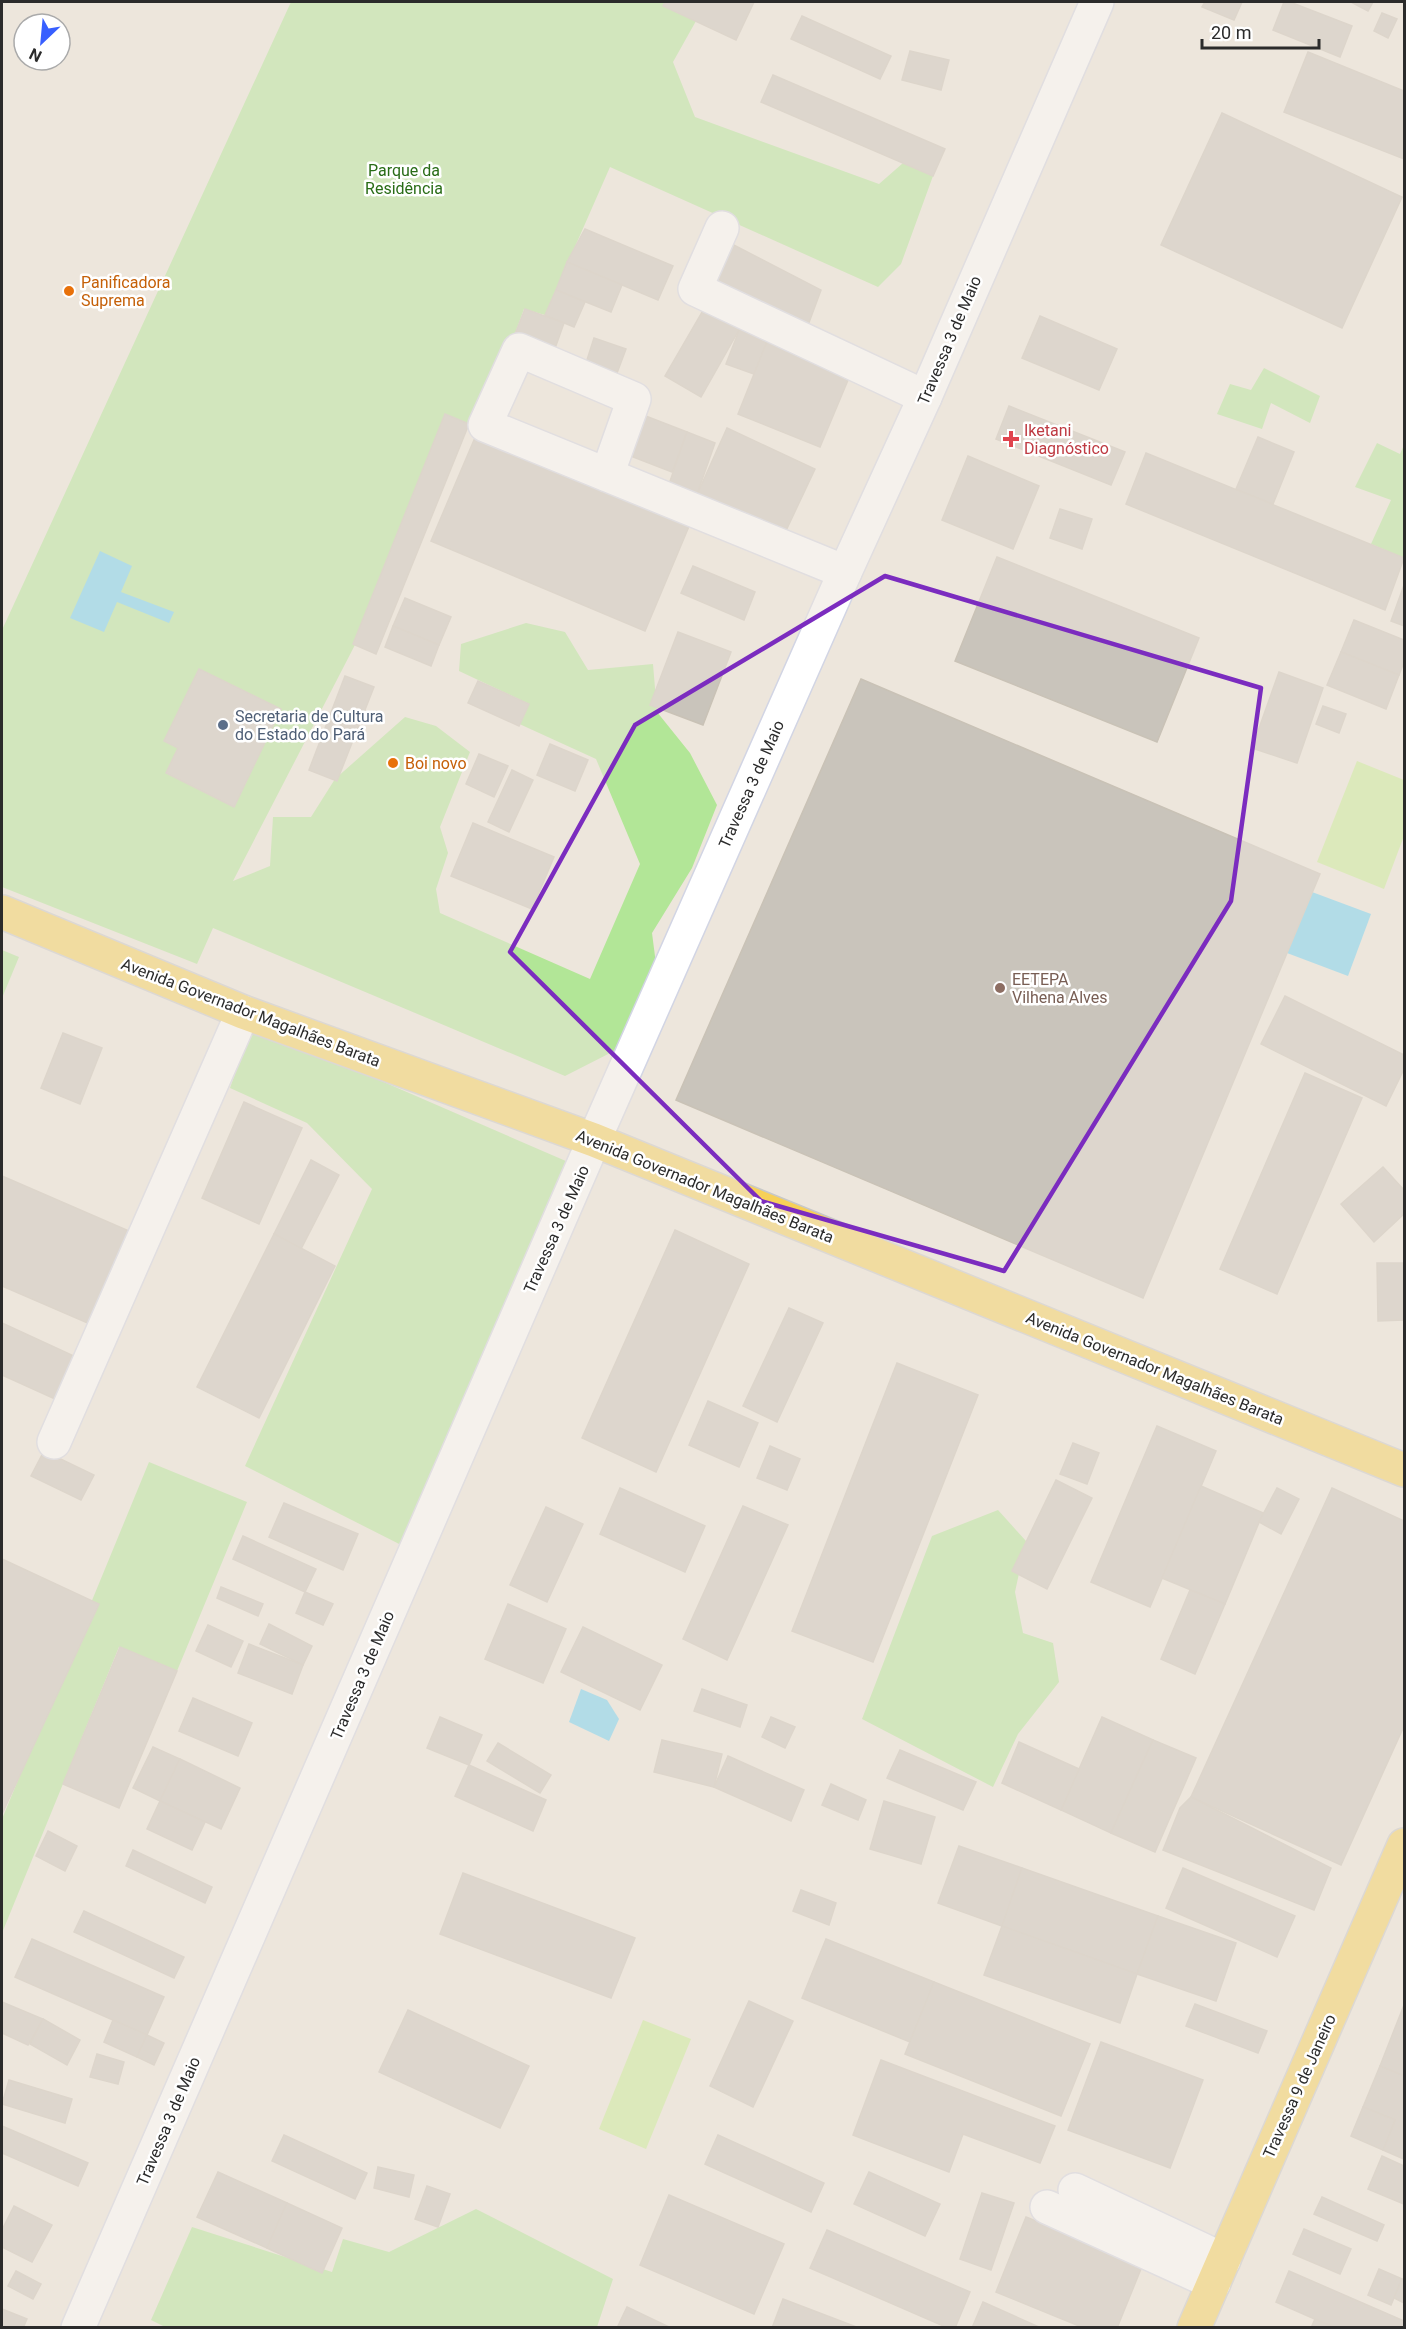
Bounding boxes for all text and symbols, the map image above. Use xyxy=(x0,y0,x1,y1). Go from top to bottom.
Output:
north arrow xyxy=(12,12,72,72)
scale bar xyxy=(1202,12,1319,50)
text: 20 m xyxy=(1211,22,1251,43)
text: N xyxy=(26,44,45,66)
park label: Parque da Residência xyxy=(365,161,443,198)
place label: Panificadora Suprema xyxy=(81,273,170,310)
street label: Travessa 3 de Maio xyxy=(914,273,985,407)
marker: Panificadora Suprema xyxy=(62,284,76,298)
place label: Iketani Diagnóstico xyxy=(1024,421,1109,458)
marker: Iketani Diagnóstico xyxy=(1002,430,1020,448)
place label: Secretaria de Cultura do Estado do Pará xyxy=(235,707,384,744)
street label: Travessa 3 de Maio xyxy=(715,717,788,851)
marker: Secretaria de Cultura do Estado do Pará xyxy=(216,718,230,732)
place label: Boi novo xyxy=(405,754,467,773)
marker: Boi novo xyxy=(386,756,400,770)
street label: Avenida Governador Magalhães Barata xyxy=(119,954,383,1071)
place label: EETEPA Vilhena Alves xyxy=(1012,970,1108,1007)
marker: EETEPA Vilhena Alves xyxy=(993,981,1007,995)
street label: Avenida Governador Magalhães Barata xyxy=(573,1126,836,1247)
street label: Travessa 3 de Maio xyxy=(520,1162,593,1296)
street label: Avenida Governador Magalhães Barata xyxy=(1023,1308,1286,1429)
street label: Travessa 3 de Maio xyxy=(327,1608,398,1742)
street label: Travessa 9 de Janeiro xyxy=(1259,2011,1340,2161)
street label: Travessa 3 de Maio xyxy=(133,2054,204,2188)

